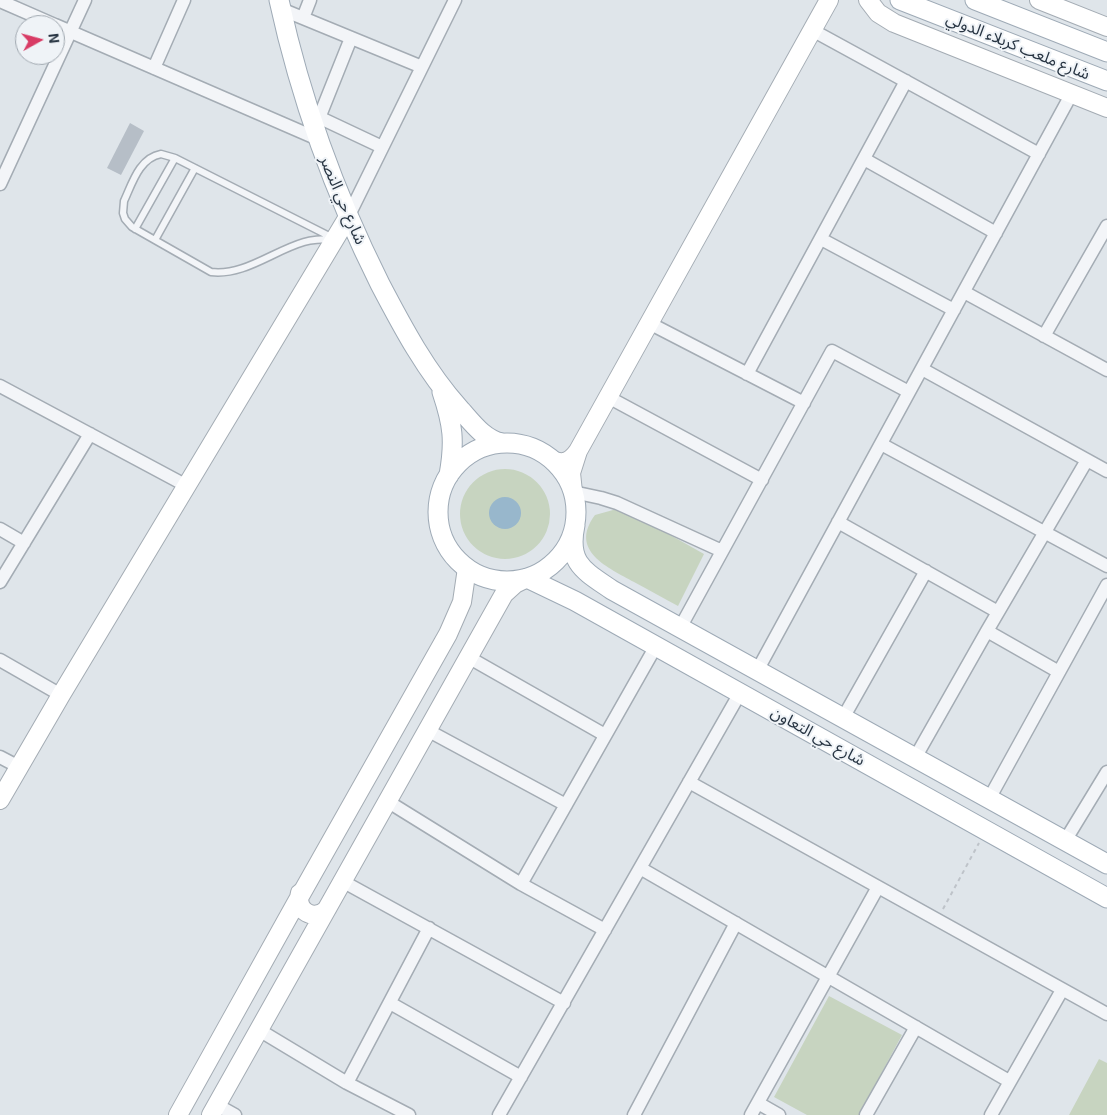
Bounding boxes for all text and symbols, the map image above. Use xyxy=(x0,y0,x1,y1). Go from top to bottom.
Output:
street label: شارع ملعب كربلاء الدولي xyxy=(943,8,1093,84)
north arrow xyxy=(15,15,65,65)
text: N xyxy=(45,32,63,44)
street label: شارع حي النصر xyxy=(316,153,370,247)
street label: شارع حي التعاون xyxy=(768,702,868,770)

